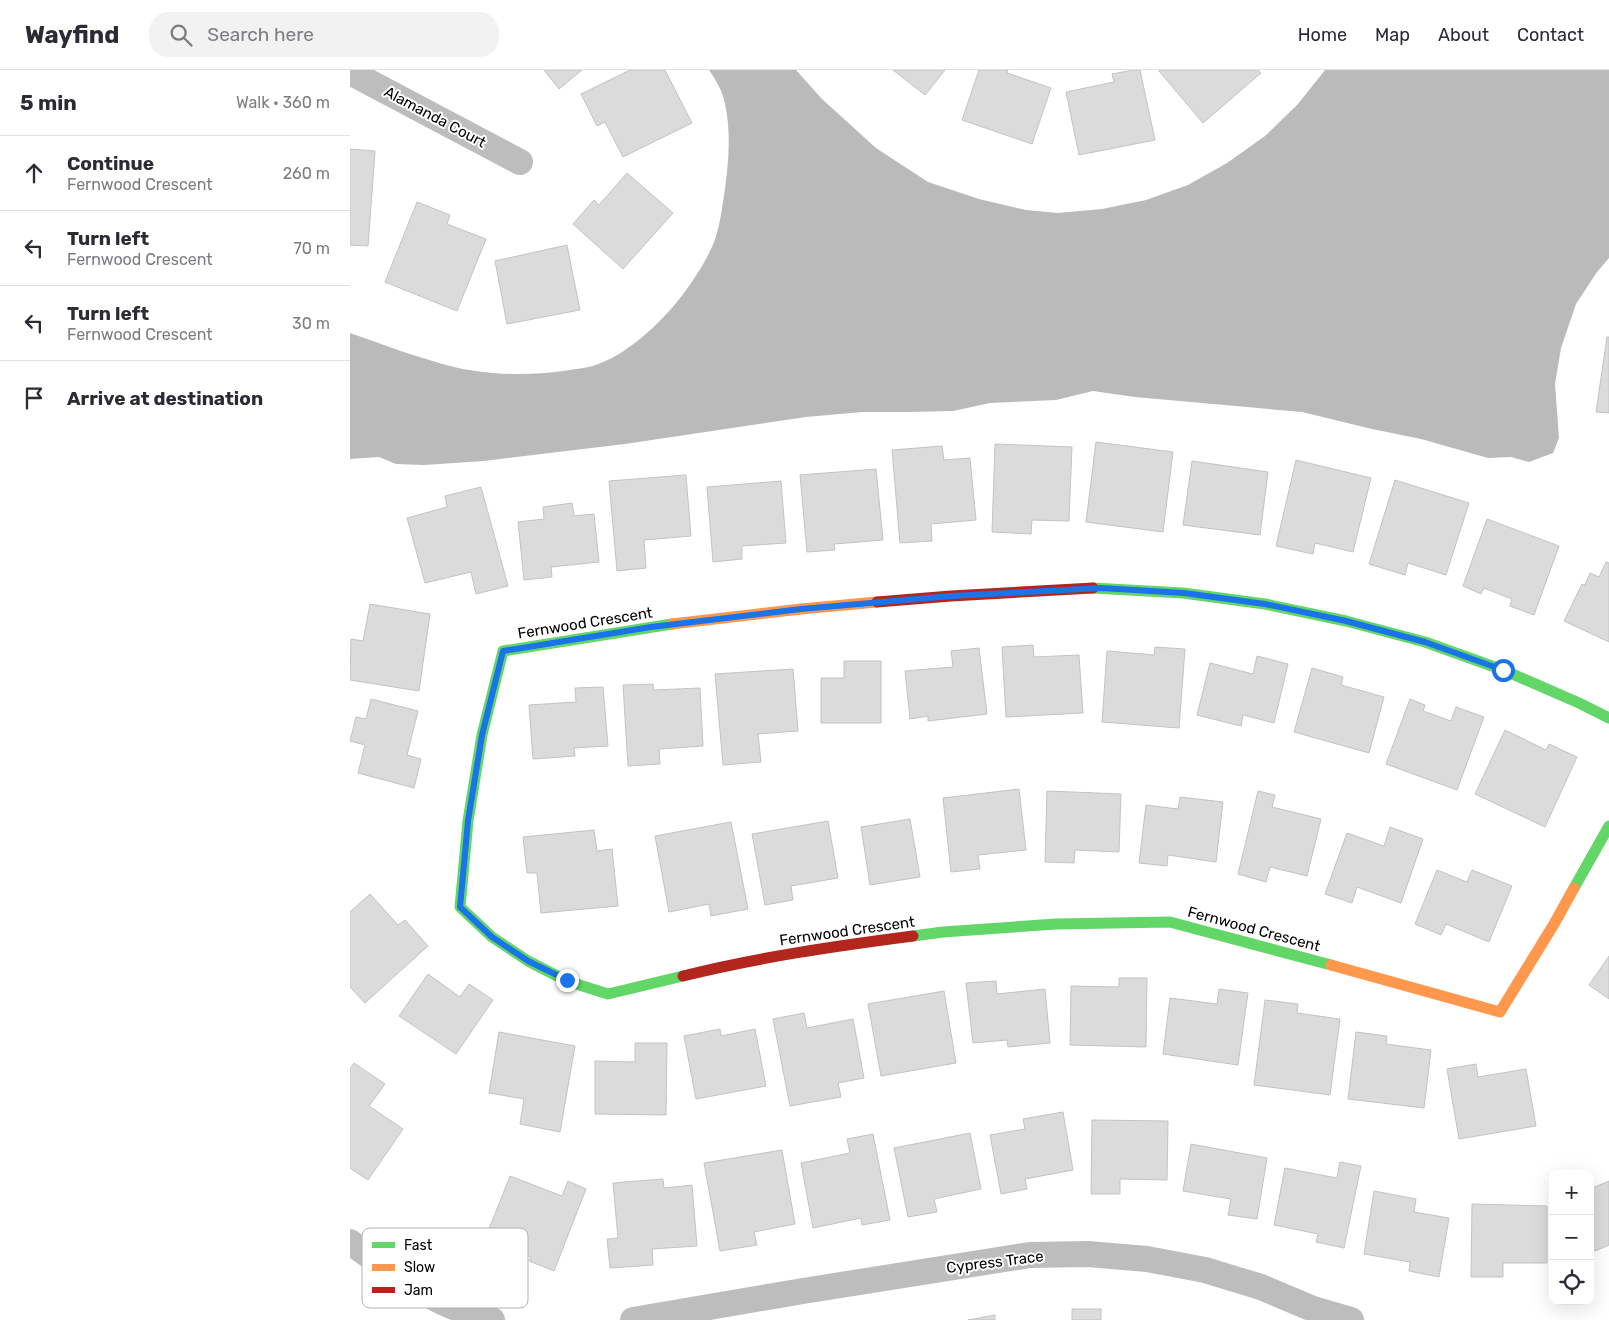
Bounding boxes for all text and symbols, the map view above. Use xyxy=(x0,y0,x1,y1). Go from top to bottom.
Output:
search box xyxy=(149,12,499,57)
text: Wayfind xyxy=(25,21,119,49)
icon: search xyxy=(167,21,195,49)
text: Search here xyxy=(207,23,314,46)
text: Home xyxy=(1298,24,1347,46)
text: Map xyxy=(1375,24,1410,46)
text: About xyxy=(1438,24,1489,46)
text: Contact xyxy=(1517,24,1584,46)
street label: Alamanda Court xyxy=(381,83,489,151)
text: 5 min xyxy=(20,90,77,115)
text: Walk · 360 m xyxy=(236,93,330,112)
text: Continue xyxy=(67,152,154,175)
icon: ahead xyxy=(20,159,48,187)
text: 260 m xyxy=(283,164,330,183)
text: Fernwood Crescent xyxy=(67,175,213,194)
text: Turn left xyxy=(67,227,149,250)
icon: left xyxy=(20,234,48,262)
text: 70 m xyxy=(293,239,330,258)
text: Fernwood Crescent xyxy=(67,250,213,269)
text: Turn left xyxy=(67,302,149,325)
icon: left xyxy=(20,309,48,337)
text: 30 m xyxy=(292,314,330,333)
text: Fernwood Crescent xyxy=(67,325,213,344)
icon: arrive xyxy=(20,384,48,412)
text: Arrive at destination xyxy=(67,387,263,410)
street label: Fernwood Crescent xyxy=(516,603,654,643)
route start xyxy=(1492,659,1515,682)
street label: Fernwood Crescent xyxy=(1186,903,1322,955)
street label: Fernwood Crescent xyxy=(778,913,916,949)
route end xyxy=(556,969,579,992)
map controls xyxy=(1549,1170,1594,1305)
button: + xyxy=(1549,1170,1594,1215)
button: − xyxy=(1549,1215,1594,1260)
legend xyxy=(362,1228,528,1308)
text: Fast xyxy=(404,1237,433,1254)
street label: Cypress Trace xyxy=(945,1247,1045,1277)
text: Slow xyxy=(404,1259,435,1276)
button: locate xyxy=(1549,1260,1594,1305)
text: Jam xyxy=(404,1282,433,1299)

